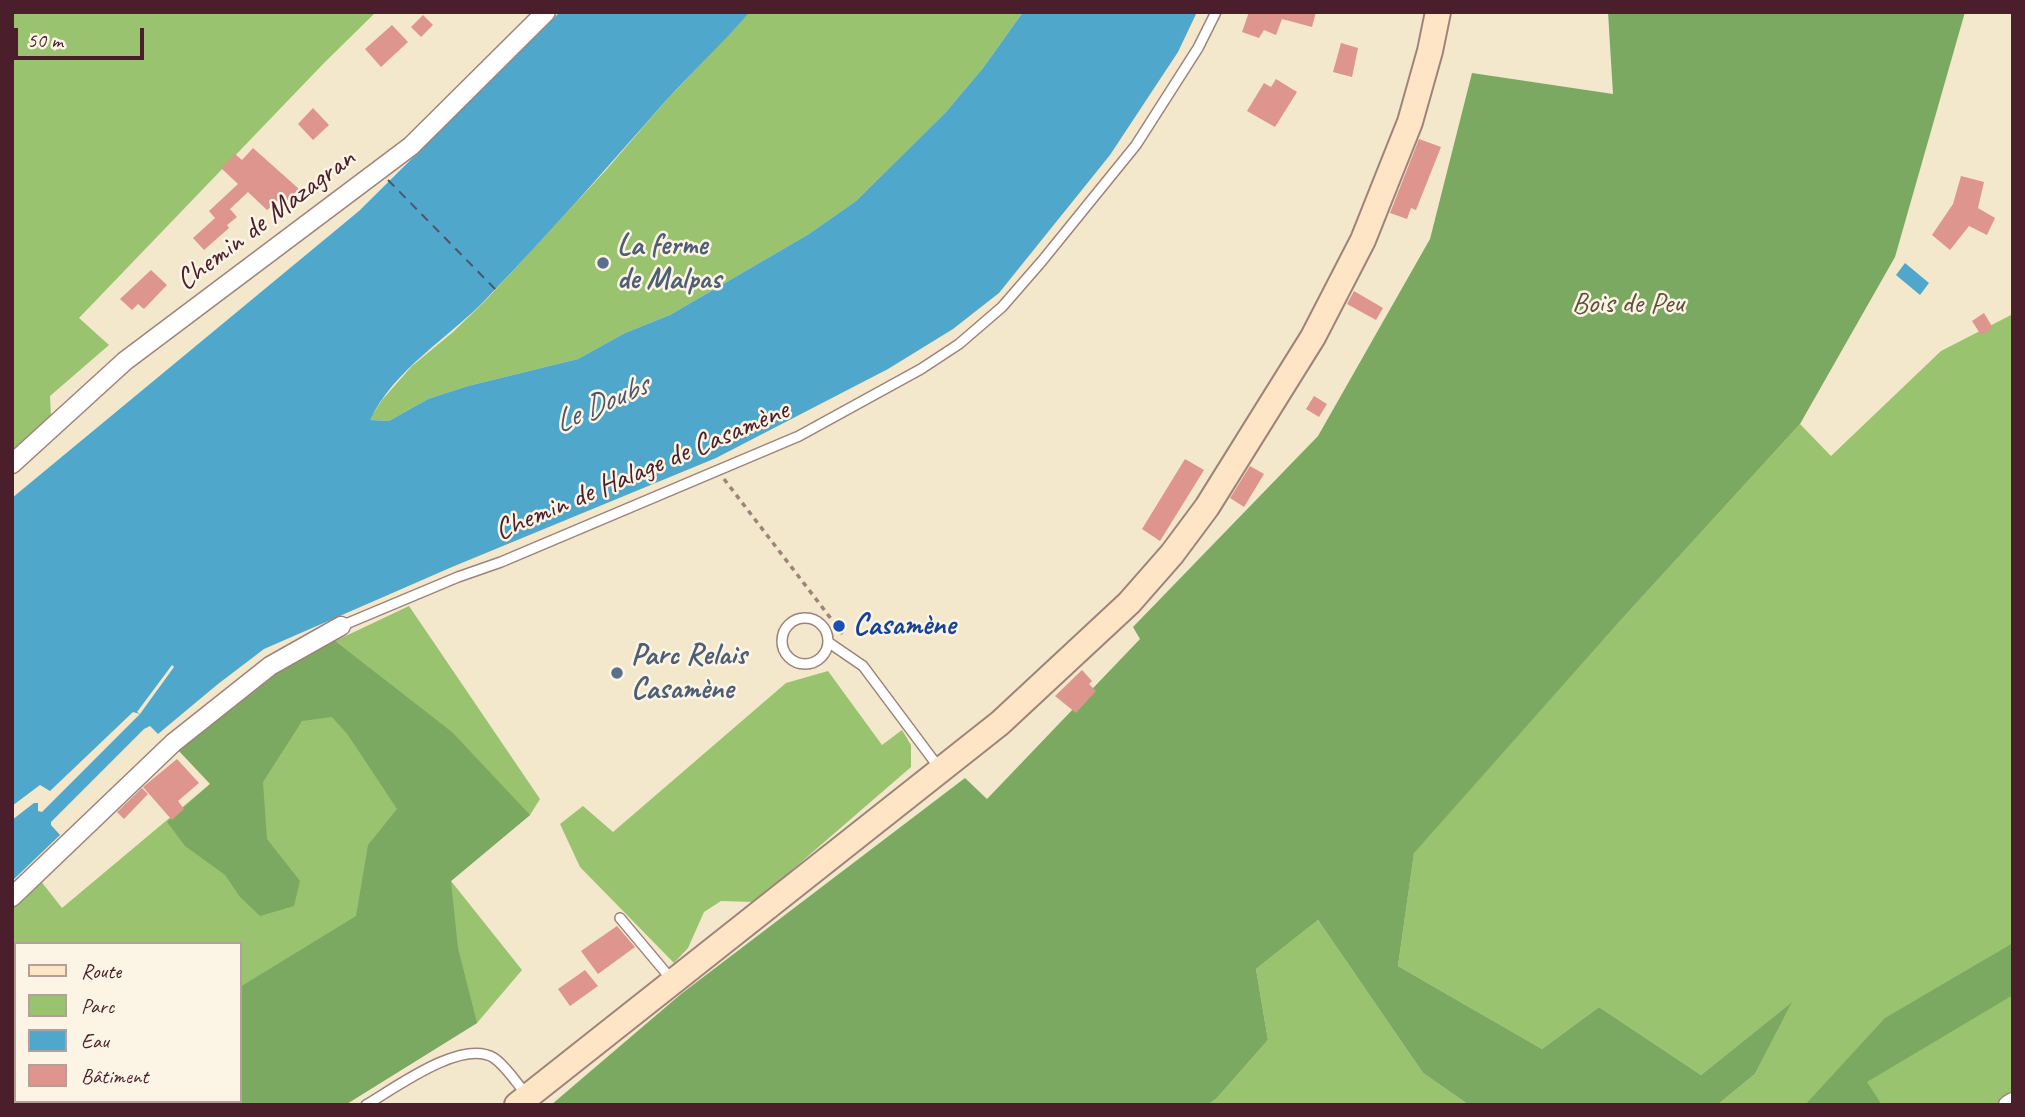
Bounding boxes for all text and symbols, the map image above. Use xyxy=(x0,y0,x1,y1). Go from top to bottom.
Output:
scale bar xyxy=(18,14,147,58)
text: 50 m xyxy=(27,27,63,53)
street label: Chemin de Mazagran xyxy=(169,141,363,299)
place label: La ferme de Malpas xyxy=(617,228,721,298)
marker: La ferme de Malpas xyxy=(595,255,611,271)
park label: Bois de Peu xyxy=(1572,286,1684,322)
water label: Le Doubs xyxy=(548,367,654,443)
street label: Chemin de Halage de Casamène xyxy=(490,393,794,549)
place label: Casamène xyxy=(853,608,955,644)
marker: Casamène xyxy=(831,618,847,634)
place label: Parc Relais Casamène xyxy=(631,638,746,708)
marker: Parc Relais Casamène xyxy=(609,665,625,681)
legend xyxy=(14,942,242,1103)
text: Route xyxy=(81,958,121,984)
text: Parc xyxy=(81,993,114,1019)
text: Eau xyxy=(81,1028,109,1054)
text: Bâtiment xyxy=(81,1063,148,1089)

